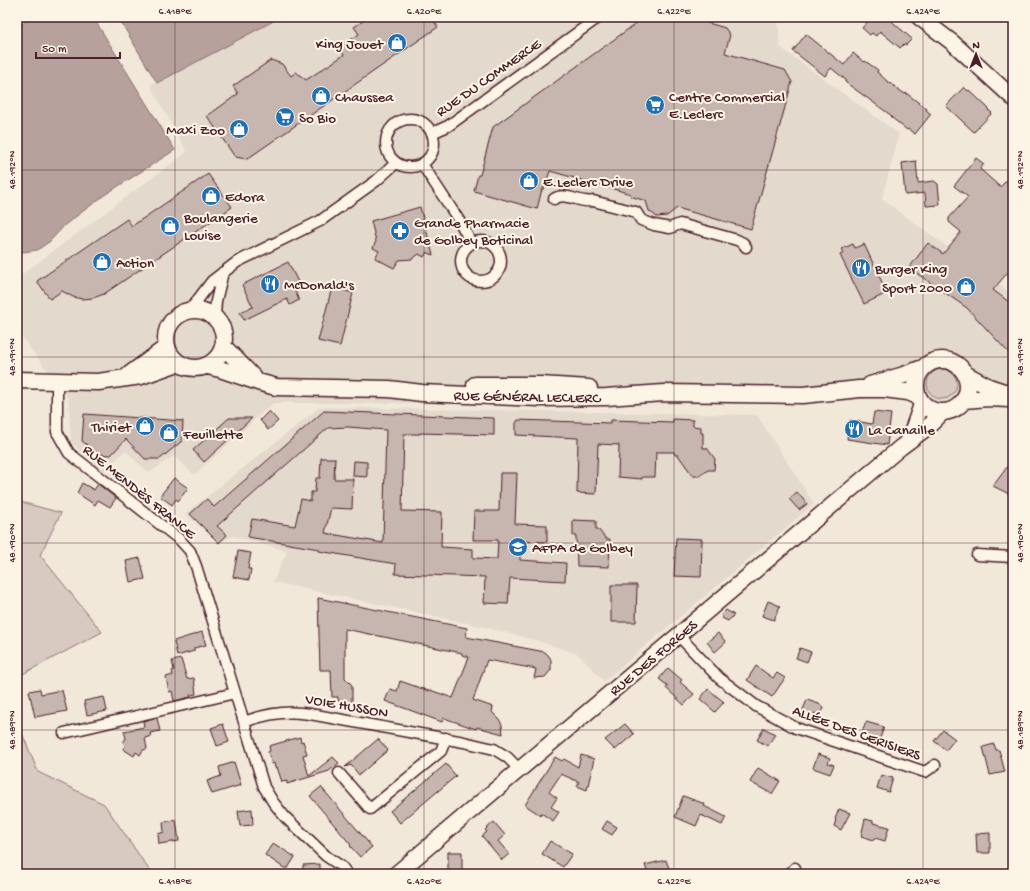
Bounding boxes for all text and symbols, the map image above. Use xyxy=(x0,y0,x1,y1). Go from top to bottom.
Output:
text: 6.418°E xyxy=(158,6,192,18)
text: 6.420°E xyxy=(407,6,442,18)
text: 6.422°E xyxy=(657,6,692,18)
text: 6.424°E xyxy=(906,6,940,18)
shop icon: King Jouet xyxy=(386,32,408,54)
scale bar xyxy=(36,34,120,60)
north arrow xyxy=(956,34,996,74)
street label: RUE DU COMMERCE xyxy=(433,35,546,122)
place label: King Jouet xyxy=(316,36,385,54)
text: N xyxy=(972,40,980,52)
text: 50 m xyxy=(42,43,67,57)
shop icon: Chaussea xyxy=(310,85,332,107)
place label: Chaussea xyxy=(335,89,394,107)
place label: Centre Commercial E.Leclerc xyxy=(669,89,785,124)
supermarket icon: Centre Commercial E.Leclerc xyxy=(644,94,666,116)
supermarket icon: So Bio xyxy=(274,106,296,128)
place label: So Bio xyxy=(299,110,336,128)
shop icon: Maxi Zoo xyxy=(228,118,250,140)
place label: Maxi Zoo xyxy=(166,122,225,140)
text: 48.192°N xyxy=(7,150,19,189)
text: 48.192°N xyxy=(1015,150,1027,189)
shop icon: E.Leclerc Drive xyxy=(518,170,540,192)
place label: E.Leclerc Drive xyxy=(543,174,633,192)
shop icon: Edora xyxy=(200,185,222,207)
place label: Edora xyxy=(225,189,265,207)
place label: Boulangerie Louise xyxy=(183,210,258,245)
shop icon: Boulangerie Louise xyxy=(159,215,181,237)
place label: Grande Pharmacie de Golbey Boticinal xyxy=(414,215,533,250)
pharmacy icon: Grande Pharmacie de Golbey Boticinal xyxy=(389,220,411,242)
shop icon: Action xyxy=(91,251,113,273)
place label: Action xyxy=(116,255,154,273)
restaurant icon: Burger King xyxy=(850,257,872,279)
place label: Burger King xyxy=(874,261,947,279)
restaurant icon: McDonald's xyxy=(259,273,281,295)
shop icon: Sport 2000 xyxy=(955,276,977,298)
place label: McDonald's xyxy=(284,277,354,295)
place label: Sport 2000 xyxy=(882,280,952,298)
text: 48.191°N xyxy=(7,338,19,376)
text: 48.191°N xyxy=(1015,338,1027,376)
street label: RUE GÉNÉRAL LECLERC xyxy=(453,388,601,408)
shop icon: Thiriet xyxy=(134,415,156,437)
restaurant icon: La Canaille xyxy=(843,418,865,440)
place label: Thiriet xyxy=(90,419,133,437)
shop icon: Feuillette xyxy=(158,422,180,444)
place label: La Canaille xyxy=(868,422,935,440)
place label: Feuillette xyxy=(182,426,243,444)
street label: RUE MENDÈS FRANCE xyxy=(79,441,199,544)
text: 48.190°N xyxy=(7,523,19,563)
text: 48.190°N xyxy=(1015,523,1027,563)
school or university icon: AFPA de Golbey xyxy=(507,536,529,558)
place label: AFPA de Golbey xyxy=(532,540,634,558)
street label: RUE DES FORGES xyxy=(607,616,702,701)
street label: VOIE HUSSON xyxy=(303,691,390,723)
street label: ALLÉE DES CERISIERS xyxy=(790,702,923,766)
text: 48.189°N xyxy=(7,710,19,749)
text: 48.189°N xyxy=(1015,710,1027,749)
text: 6.418°E xyxy=(158,876,192,888)
text: 6.420°E xyxy=(407,876,442,888)
text: 6.422°E xyxy=(657,876,692,888)
text: 6.424°E xyxy=(906,876,940,888)

